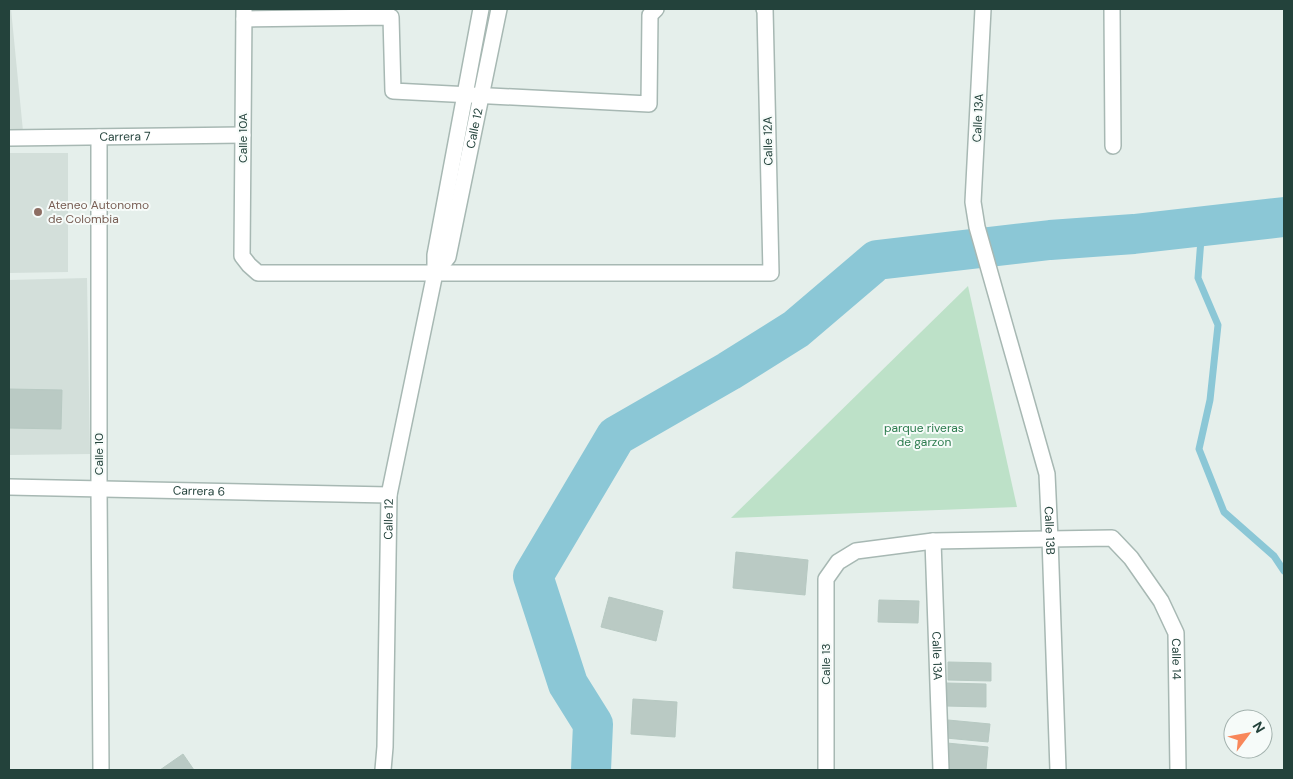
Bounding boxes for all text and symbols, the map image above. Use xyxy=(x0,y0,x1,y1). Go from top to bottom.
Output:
street label: Calle 13A xyxy=(969,93,987,143)
street label: Calle 12 xyxy=(462,106,486,150)
street label: Calle 10A xyxy=(235,113,251,163)
street label: Calle 12A xyxy=(760,116,776,166)
street label: Carrera 7 xyxy=(99,128,151,145)
place label: Ateneo Autonomo de Colombia xyxy=(48,197,149,227)
marker: Ateneo Autonomo de Colombia xyxy=(32,206,44,218)
park label: parque riveras de garzon xyxy=(884,420,964,450)
street label: Calle 10 xyxy=(91,433,107,475)
street label: Carrera 6 xyxy=(173,482,225,500)
street label: Calle 12 xyxy=(380,498,397,540)
street label: Calle 13B xyxy=(1041,506,1059,555)
street label: Calle 13A xyxy=(928,631,946,681)
street label: Calle 14 xyxy=(1168,638,1185,680)
street label: Calle 13 xyxy=(818,643,834,685)
north arrow xyxy=(1223,709,1273,759)
text: N xyxy=(1249,718,1269,736)

